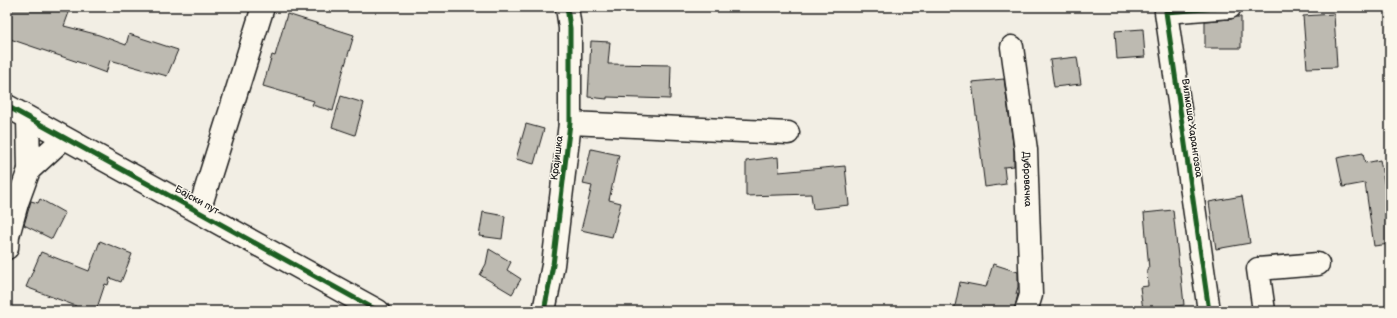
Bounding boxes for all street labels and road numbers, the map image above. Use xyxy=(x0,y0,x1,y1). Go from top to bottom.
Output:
street label: Вилмоша Харангозоа xyxy=(1179,78,1205,178)
street label: Крајишка xyxy=(548,135,566,181)
street label: Дубровачка xyxy=(1020,151,1034,207)
street label: Бајски пут xyxy=(173,183,222,217)

